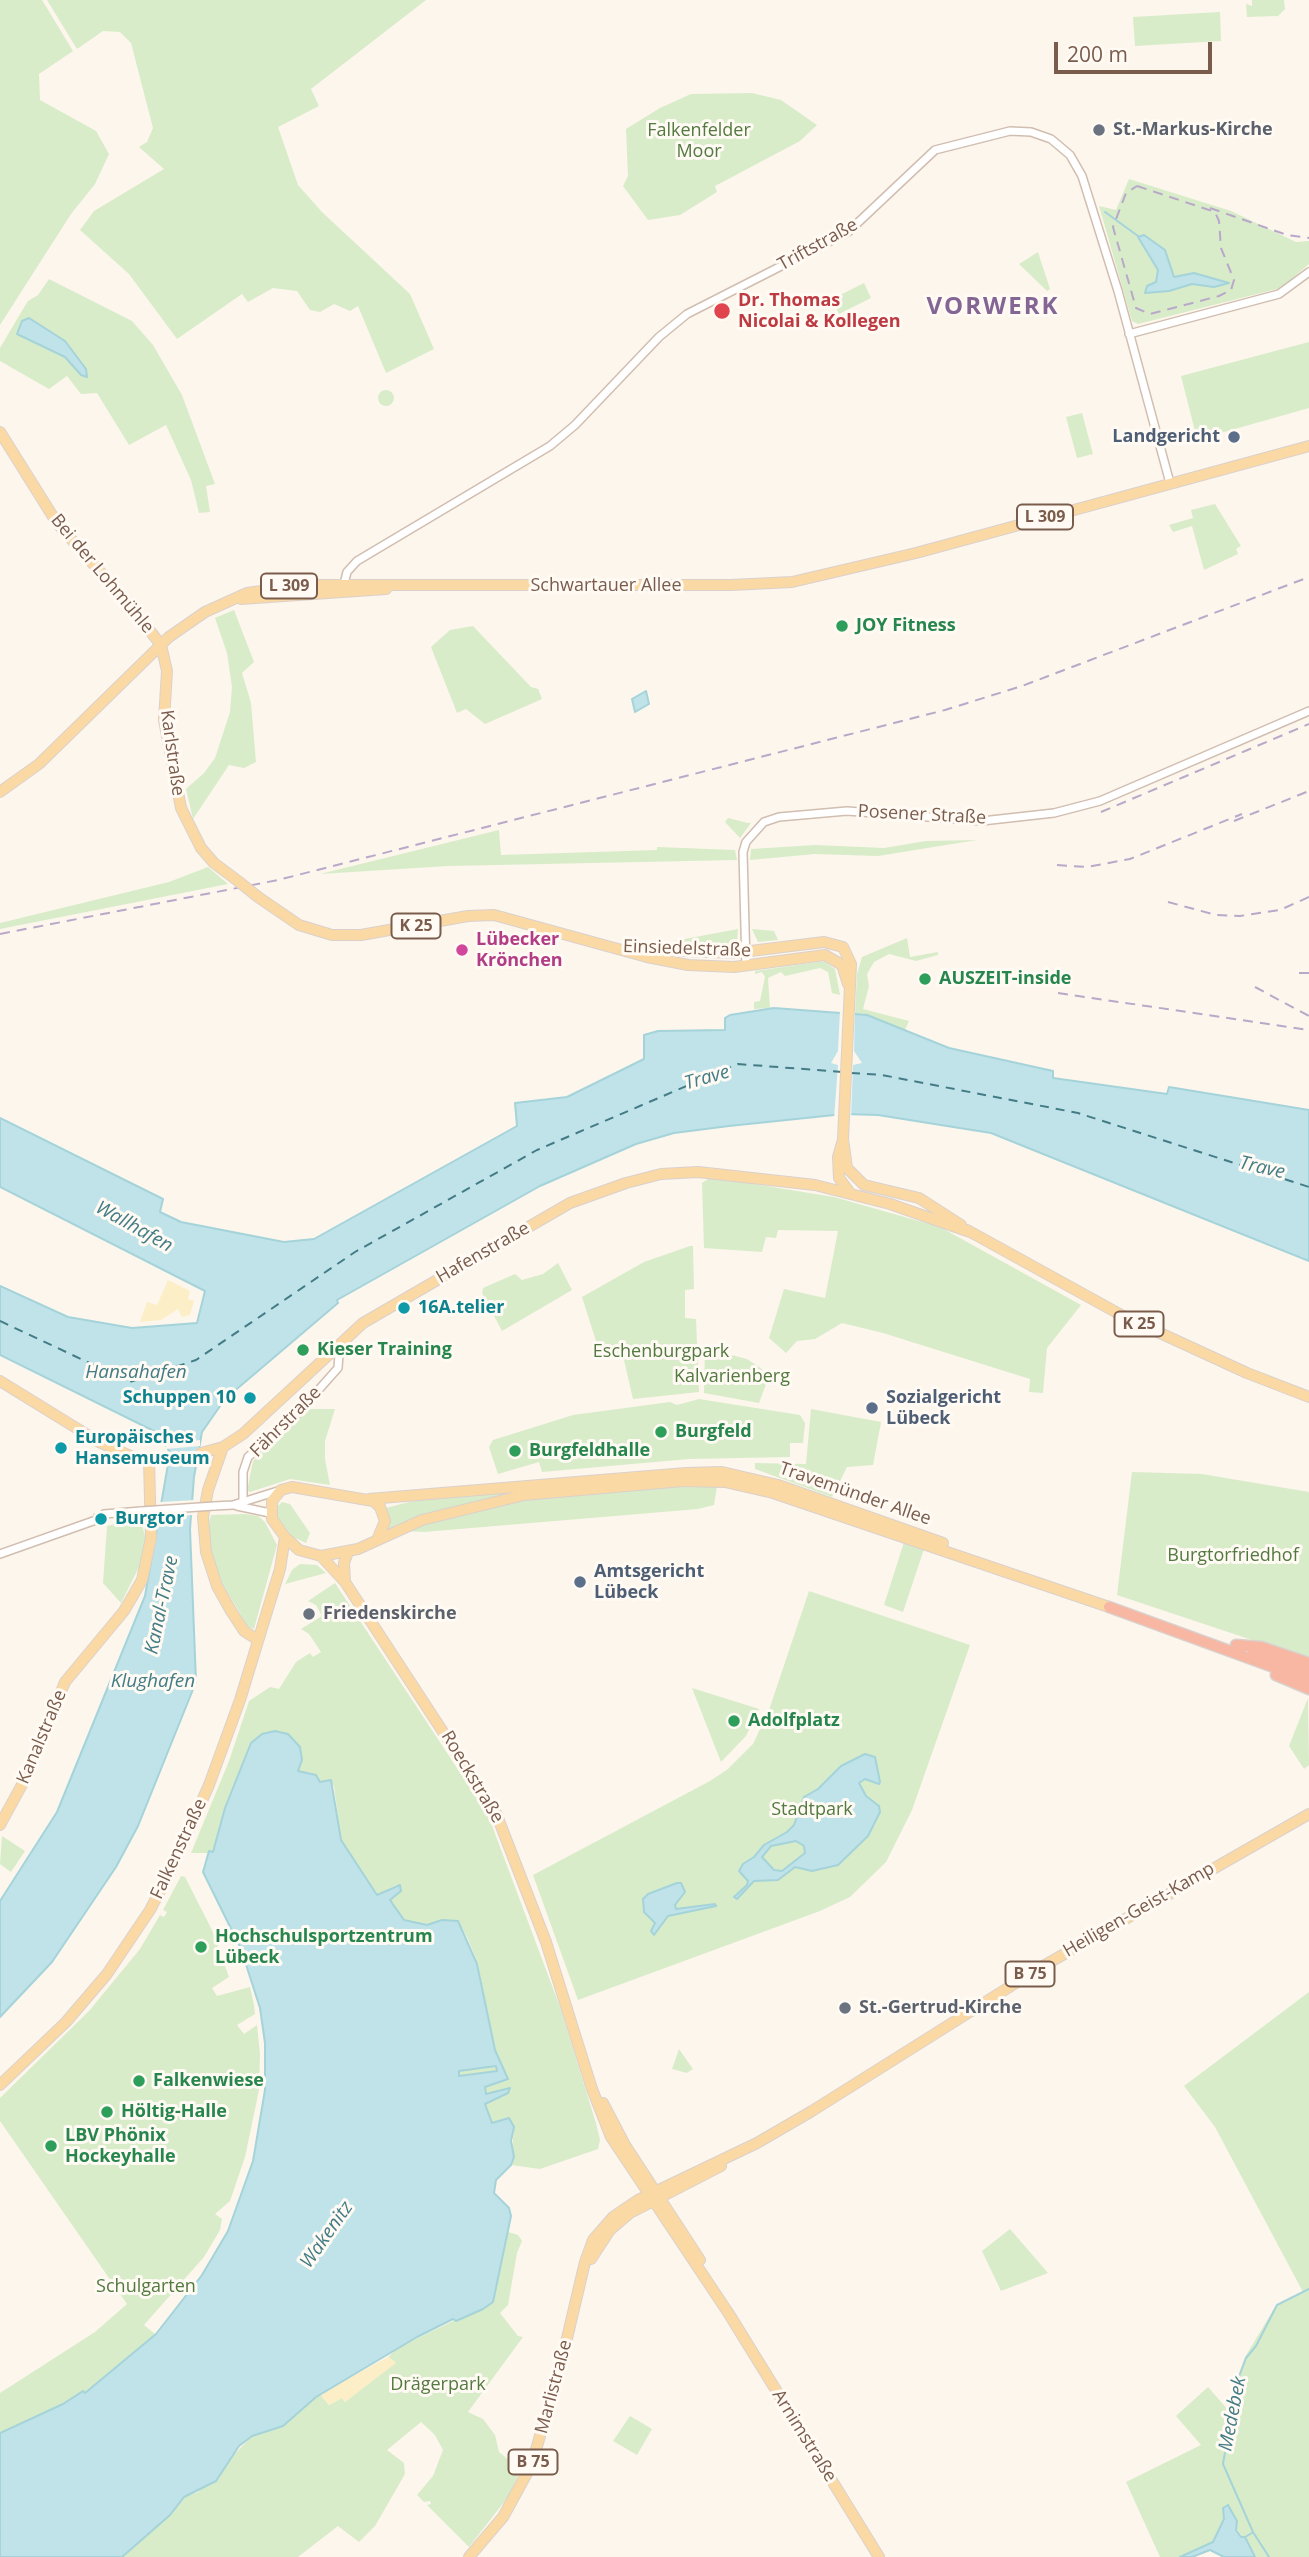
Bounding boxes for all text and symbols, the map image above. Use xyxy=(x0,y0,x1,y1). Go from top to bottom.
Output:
scale bar xyxy=(1057,28,1214,72)
text: 200 m xyxy=(1067,40,1128,68)
place label: St.-Markus-Kirche xyxy=(1113,119,1273,141)
park label: Falkenfelder Moor xyxy=(647,120,751,162)
marker: St.-Markus-Kirche xyxy=(1091,122,1107,138)
street label: Triftstraße xyxy=(774,214,862,276)
place label: Dr. Thomas Nicolai & Kollegen xyxy=(738,290,901,332)
district label: VORWERK xyxy=(927,293,1059,321)
marker: Dr. Thomas Nicolai & Kollegen xyxy=(712,301,732,321)
place label: Landgericht xyxy=(1112,426,1220,448)
marker: Landgericht xyxy=(1226,429,1242,445)
road number: L 309 xyxy=(1017,504,1073,530)
street label: Bei der Lohmühle xyxy=(46,510,158,638)
road number: L 309 xyxy=(261,573,317,598)
street label: Schwartauer Allee xyxy=(530,575,682,597)
place label: JOY Fitness xyxy=(856,615,956,637)
marker: JOY Fitness xyxy=(834,618,850,634)
street label: Karlstraße xyxy=(155,709,189,797)
street label: Posener Straße xyxy=(857,801,987,829)
road number: K 25 xyxy=(392,914,440,938)
place label: Lübecker Krönchen xyxy=(476,929,563,972)
street label: Einsiedelstraße xyxy=(623,936,751,962)
marker: Lübecker Krönchen xyxy=(454,942,470,958)
place label: AUSZEIT-inside xyxy=(939,968,1071,990)
marker: AUSZEIT-inside xyxy=(917,971,933,987)
water label: Trave xyxy=(682,1061,732,1095)
water label: Trave xyxy=(1237,1152,1287,1184)
water label: Wallhafen xyxy=(91,1197,177,1257)
street label: Hafenstraße xyxy=(433,1218,533,1288)
place label: 16A.telier xyxy=(418,1297,504,1319)
marker: 16A.telier xyxy=(396,1300,412,1316)
road number: K 25 xyxy=(1114,1312,1164,1336)
place label: Kieser Training xyxy=(317,1339,452,1361)
park label: Eschenburgpark xyxy=(593,1341,729,1363)
marker: Kieser Training xyxy=(295,1342,311,1358)
water label: Hansahafen xyxy=(85,1362,187,1384)
park label: Kalvarienberg xyxy=(674,1366,790,1388)
street label: Fährstraße xyxy=(246,1382,326,1462)
place label: Schuppen 10 xyxy=(123,1387,236,1409)
place label: Sozialgericht Lübeck xyxy=(886,1387,1001,1430)
marker: Schuppen 10 xyxy=(242,1390,258,1406)
marker: Sozialgericht Lübeck xyxy=(864,1400,880,1416)
place label: Burgfeld xyxy=(675,1421,752,1443)
marker: Burgfeld xyxy=(653,1424,669,1440)
place label: Europäisches Hansemuseum xyxy=(75,1427,210,1470)
marker: Europäisches Hansemuseum xyxy=(53,1440,69,1456)
place label: Burgfeldhalle xyxy=(529,1440,650,1462)
marker: Burgfeldhalle xyxy=(507,1443,523,1459)
street label: Travemünder Allee xyxy=(776,1458,934,1530)
place label: Burgtor xyxy=(115,1508,184,1530)
marker: Burgtor xyxy=(93,1511,109,1527)
park label: Burgtorfriedhof xyxy=(1167,1545,1299,1567)
water label: Kanal-Trave xyxy=(140,1554,184,1656)
place label: Amtsgericht Lübeck xyxy=(594,1561,704,1604)
marker: Amtsgericht Lübeck xyxy=(572,1574,588,1590)
place label: Friedenskirche xyxy=(323,1603,457,1625)
marker: Friedenskirche xyxy=(301,1606,317,1622)
water label: Klughafen xyxy=(111,1671,195,1693)
street label: Kanalstraße xyxy=(12,1687,72,1787)
place label: Adolfplatz xyxy=(748,1710,840,1732)
marker: Adolfplatz xyxy=(726,1713,742,1729)
street label: Roeckstraße xyxy=(436,1727,508,1827)
street label: Falkenstraße xyxy=(146,1795,212,1903)
park label: Stadtpark xyxy=(771,1799,853,1821)
street label: Heiligen-Geist-Kamp xyxy=(1060,1858,1218,1962)
place label: Hochschulsportzentrum Lübeck xyxy=(215,1926,433,1968)
marker: Hochschulsportzentrum Lübeck xyxy=(193,1939,209,1955)
road number: B 75 xyxy=(1006,1962,1054,1986)
place label: St.-Gertrud-Kirche xyxy=(859,1997,1022,2019)
marker: St.-Gertrud-Kirche xyxy=(837,2000,853,2016)
place label: Falkenwiese xyxy=(153,2070,264,2092)
marker: Falkenwiese xyxy=(131,2073,147,2089)
place label: Höltig-Halle xyxy=(121,2101,227,2123)
marker: Höltig-Halle xyxy=(99,2104,115,2120)
place label: LBV Phönix Hockeyhalle xyxy=(65,2125,176,2168)
marker: LBV Phönix Hockeyhalle xyxy=(43,2138,59,2154)
water label: Wakenitz xyxy=(296,2197,358,2273)
park label: Schulgarten xyxy=(96,2276,196,2298)
street label: Marlistraße xyxy=(531,2338,577,2436)
park label: Drägerpark xyxy=(390,2374,486,2396)
water label: Medebek xyxy=(1215,2375,1251,2453)
street label: Arnimstraße xyxy=(767,2386,841,2486)
road number: B 75 xyxy=(508,2450,558,2474)

